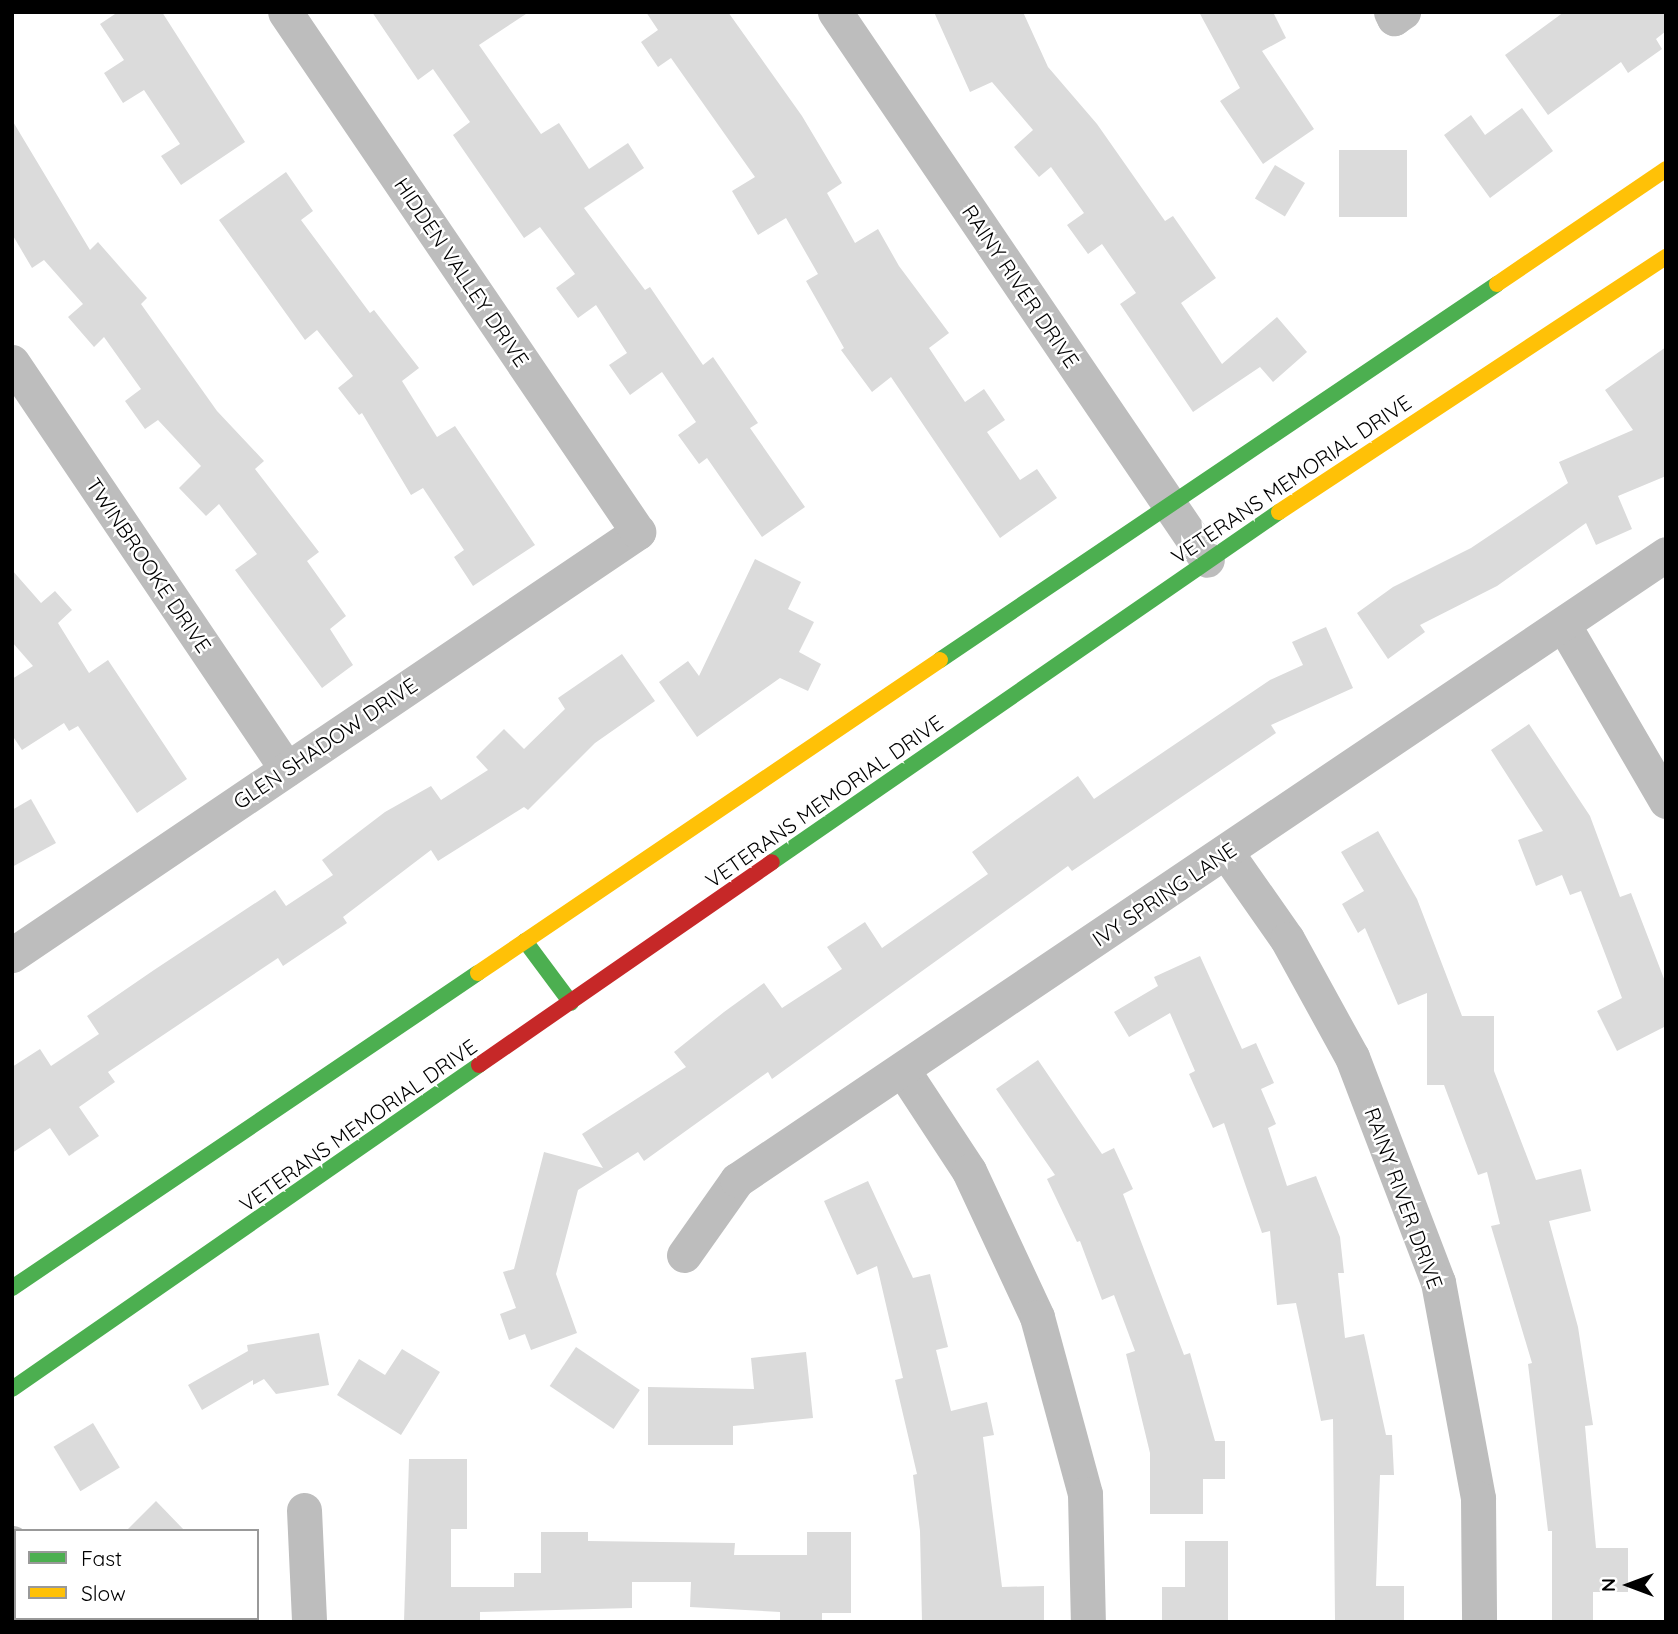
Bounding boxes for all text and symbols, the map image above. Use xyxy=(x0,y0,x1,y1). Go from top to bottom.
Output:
street label: HIDDEN VALLEY DRIVE xyxy=(389,173,535,371)
street label: RAINY RIVER DRIVE xyxy=(957,200,1085,372)
street label: VETERANS MEMORIAL DRIVE xyxy=(1166,389,1416,569)
street label: TWINBROOKE DRIVE xyxy=(81,473,217,657)
street label: GLEN SHADOW DRIVE xyxy=(228,672,422,814)
street label: VETERANS MEMORIAL DRIVE xyxy=(701,709,947,893)
street label: IVY SPRING LANE xyxy=(1087,837,1241,951)
street label: VETERANS MEMORIAL DRIVE xyxy=(235,1033,481,1217)
street label: RAINY RIVER DRIVE xyxy=(1359,1104,1449,1292)
legend xyxy=(14,1529,259,1620)
text: Fast xyxy=(81,1545,122,1571)
north arrow xyxy=(1594,1550,1664,1620)
text: N xyxy=(1596,1578,1620,1592)
text: Slow xyxy=(81,1580,126,1606)

